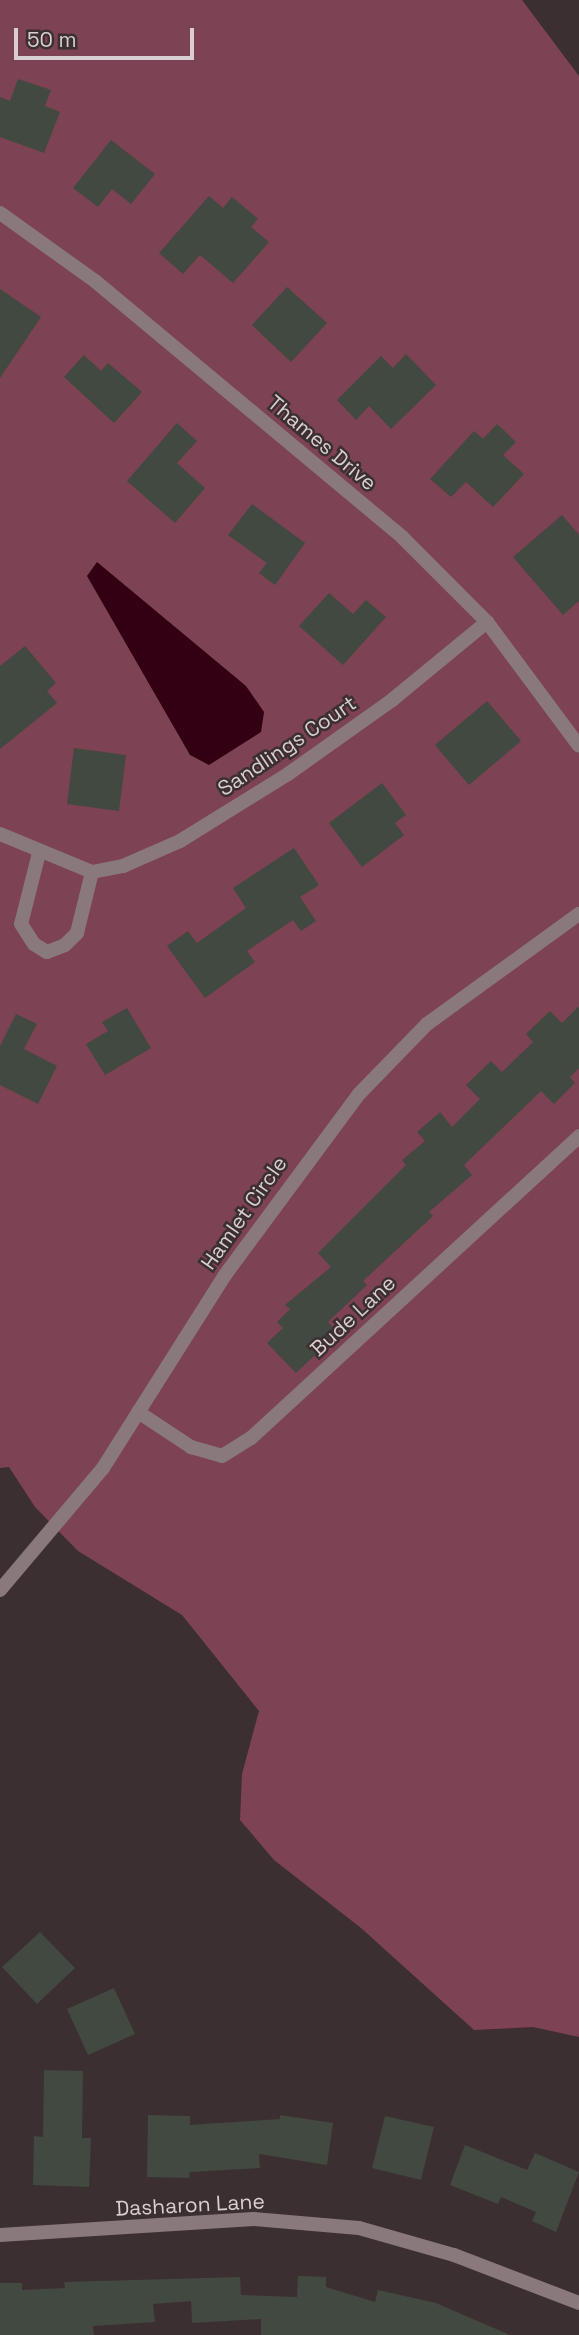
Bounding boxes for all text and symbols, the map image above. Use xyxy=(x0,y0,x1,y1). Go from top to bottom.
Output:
scale bar xyxy=(18,14,198,58)
text: 50 m xyxy=(27,26,77,53)
street label: Thames Drive xyxy=(262,390,382,496)
street label: Sandlings Court xyxy=(213,690,361,802)
street label: Hamlet Circle xyxy=(196,1152,292,1274)
street label: Bude Lane xyxy=(305,1270,401,1362)
street label: Dasharon Lane xyxy=(115,2189,265,2221)

